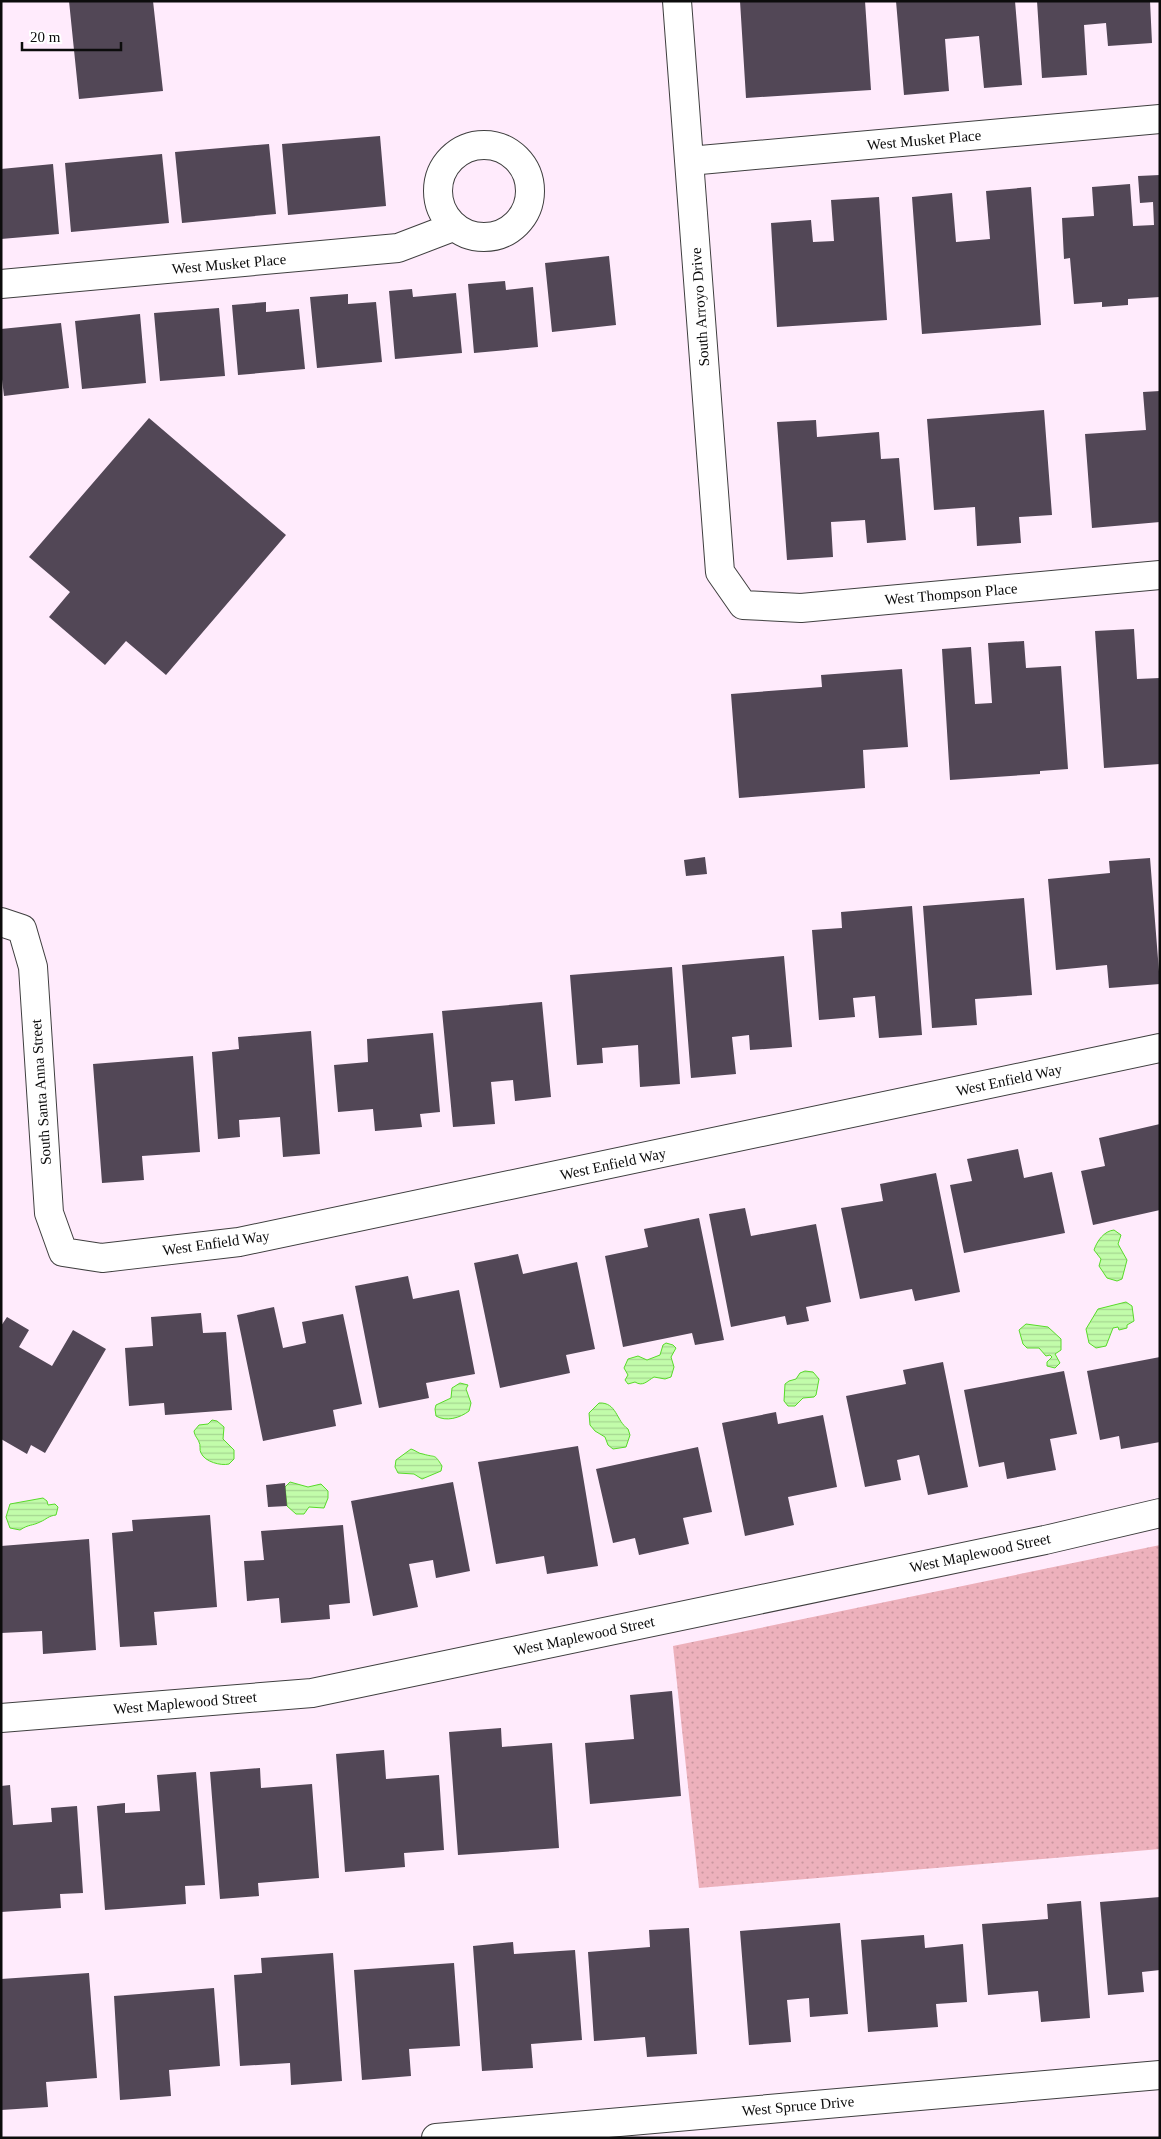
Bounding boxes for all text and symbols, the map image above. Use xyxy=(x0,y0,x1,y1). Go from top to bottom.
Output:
scale bar xyxy=(22,20,121,52)
text: 20 m xyxy=(30,29,61,45)
street label: West Musket Place xyxy=(866,127,982,153)
street label: South Arroyo Drive xyxy=(688,247,712,367)
street label: West Musket Place xyxy=(171,251,287,277)
street label: West Thompson Place xyxy=(884,580,1019,608)
street label: South Santa Anna Street xyxy=(28,1018,54,1166)
street label: West Enfield Way xyxy=(954,1061,1064,1099)
street label: West Enfield Way xyxy=(558,1145,668,1183)
street label: West Enfield Way xyxy=(161,1227,271,1258)
street label: West Maplewood Street xyxy=(908,1530,1053,1576)
street label: West Maplewood Street xyxy=(512,1613,657,1659)
street label: West Maplewood Street xyxy=(113,1689,258,1717)
street label: West Spruce Drive xyxy=(741,2093,855,2119)

